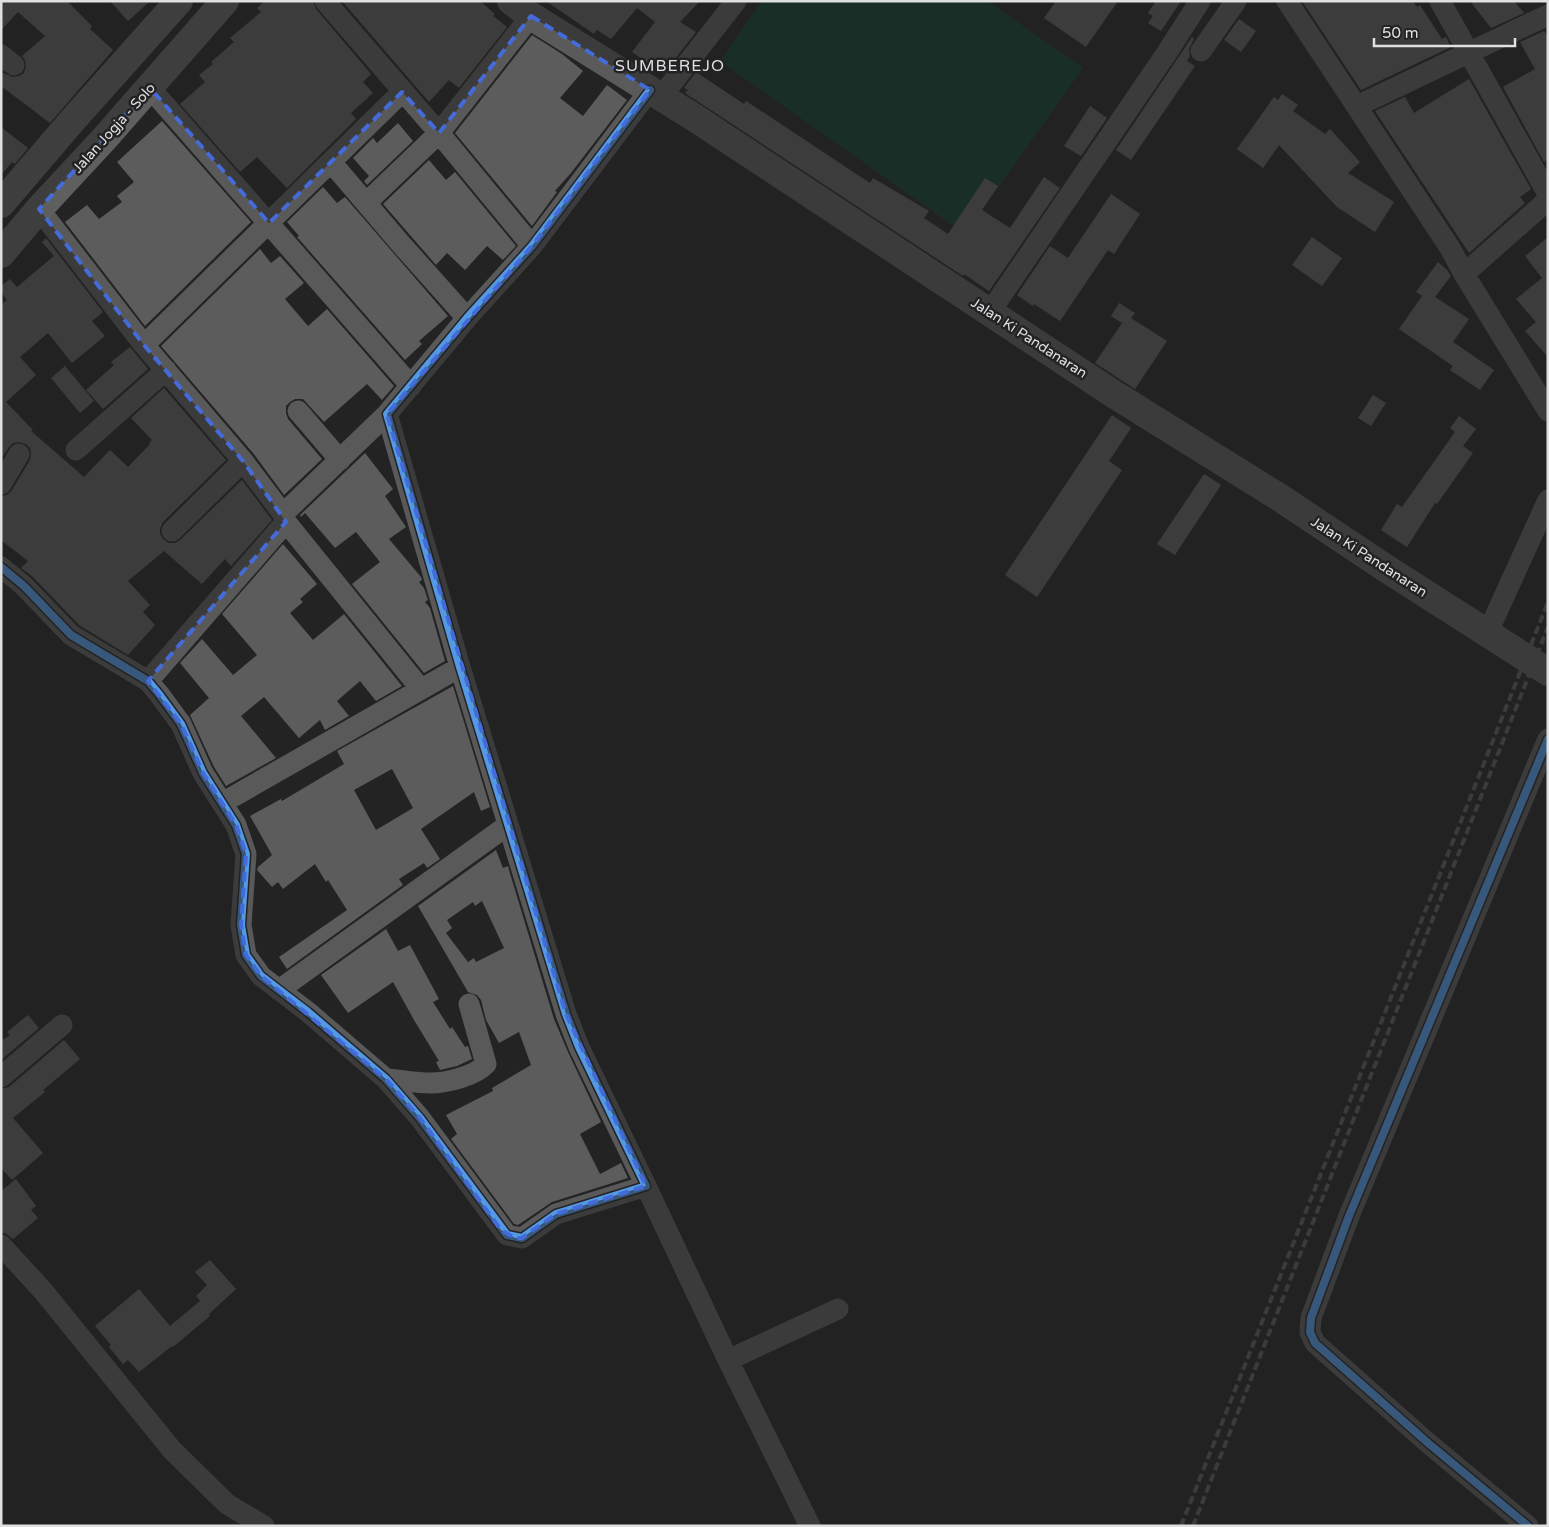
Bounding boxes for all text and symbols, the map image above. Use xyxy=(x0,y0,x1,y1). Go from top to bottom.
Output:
scale bar xyxy=(1374,15,1515,47)
text: 50 m xyxy=(1382,24,1419,42)
district label: SUMBEREJO xyxy=(615,56,725,76)
street label: Jalan Jogja - Solo xyxy=(69,79,159,177)
street label: Jalan Ki Pandanaran xyxy=(968,294,1090,382)
street label: Jalan Ki Pandanaran xyxy=(1308,513,1430,601)

